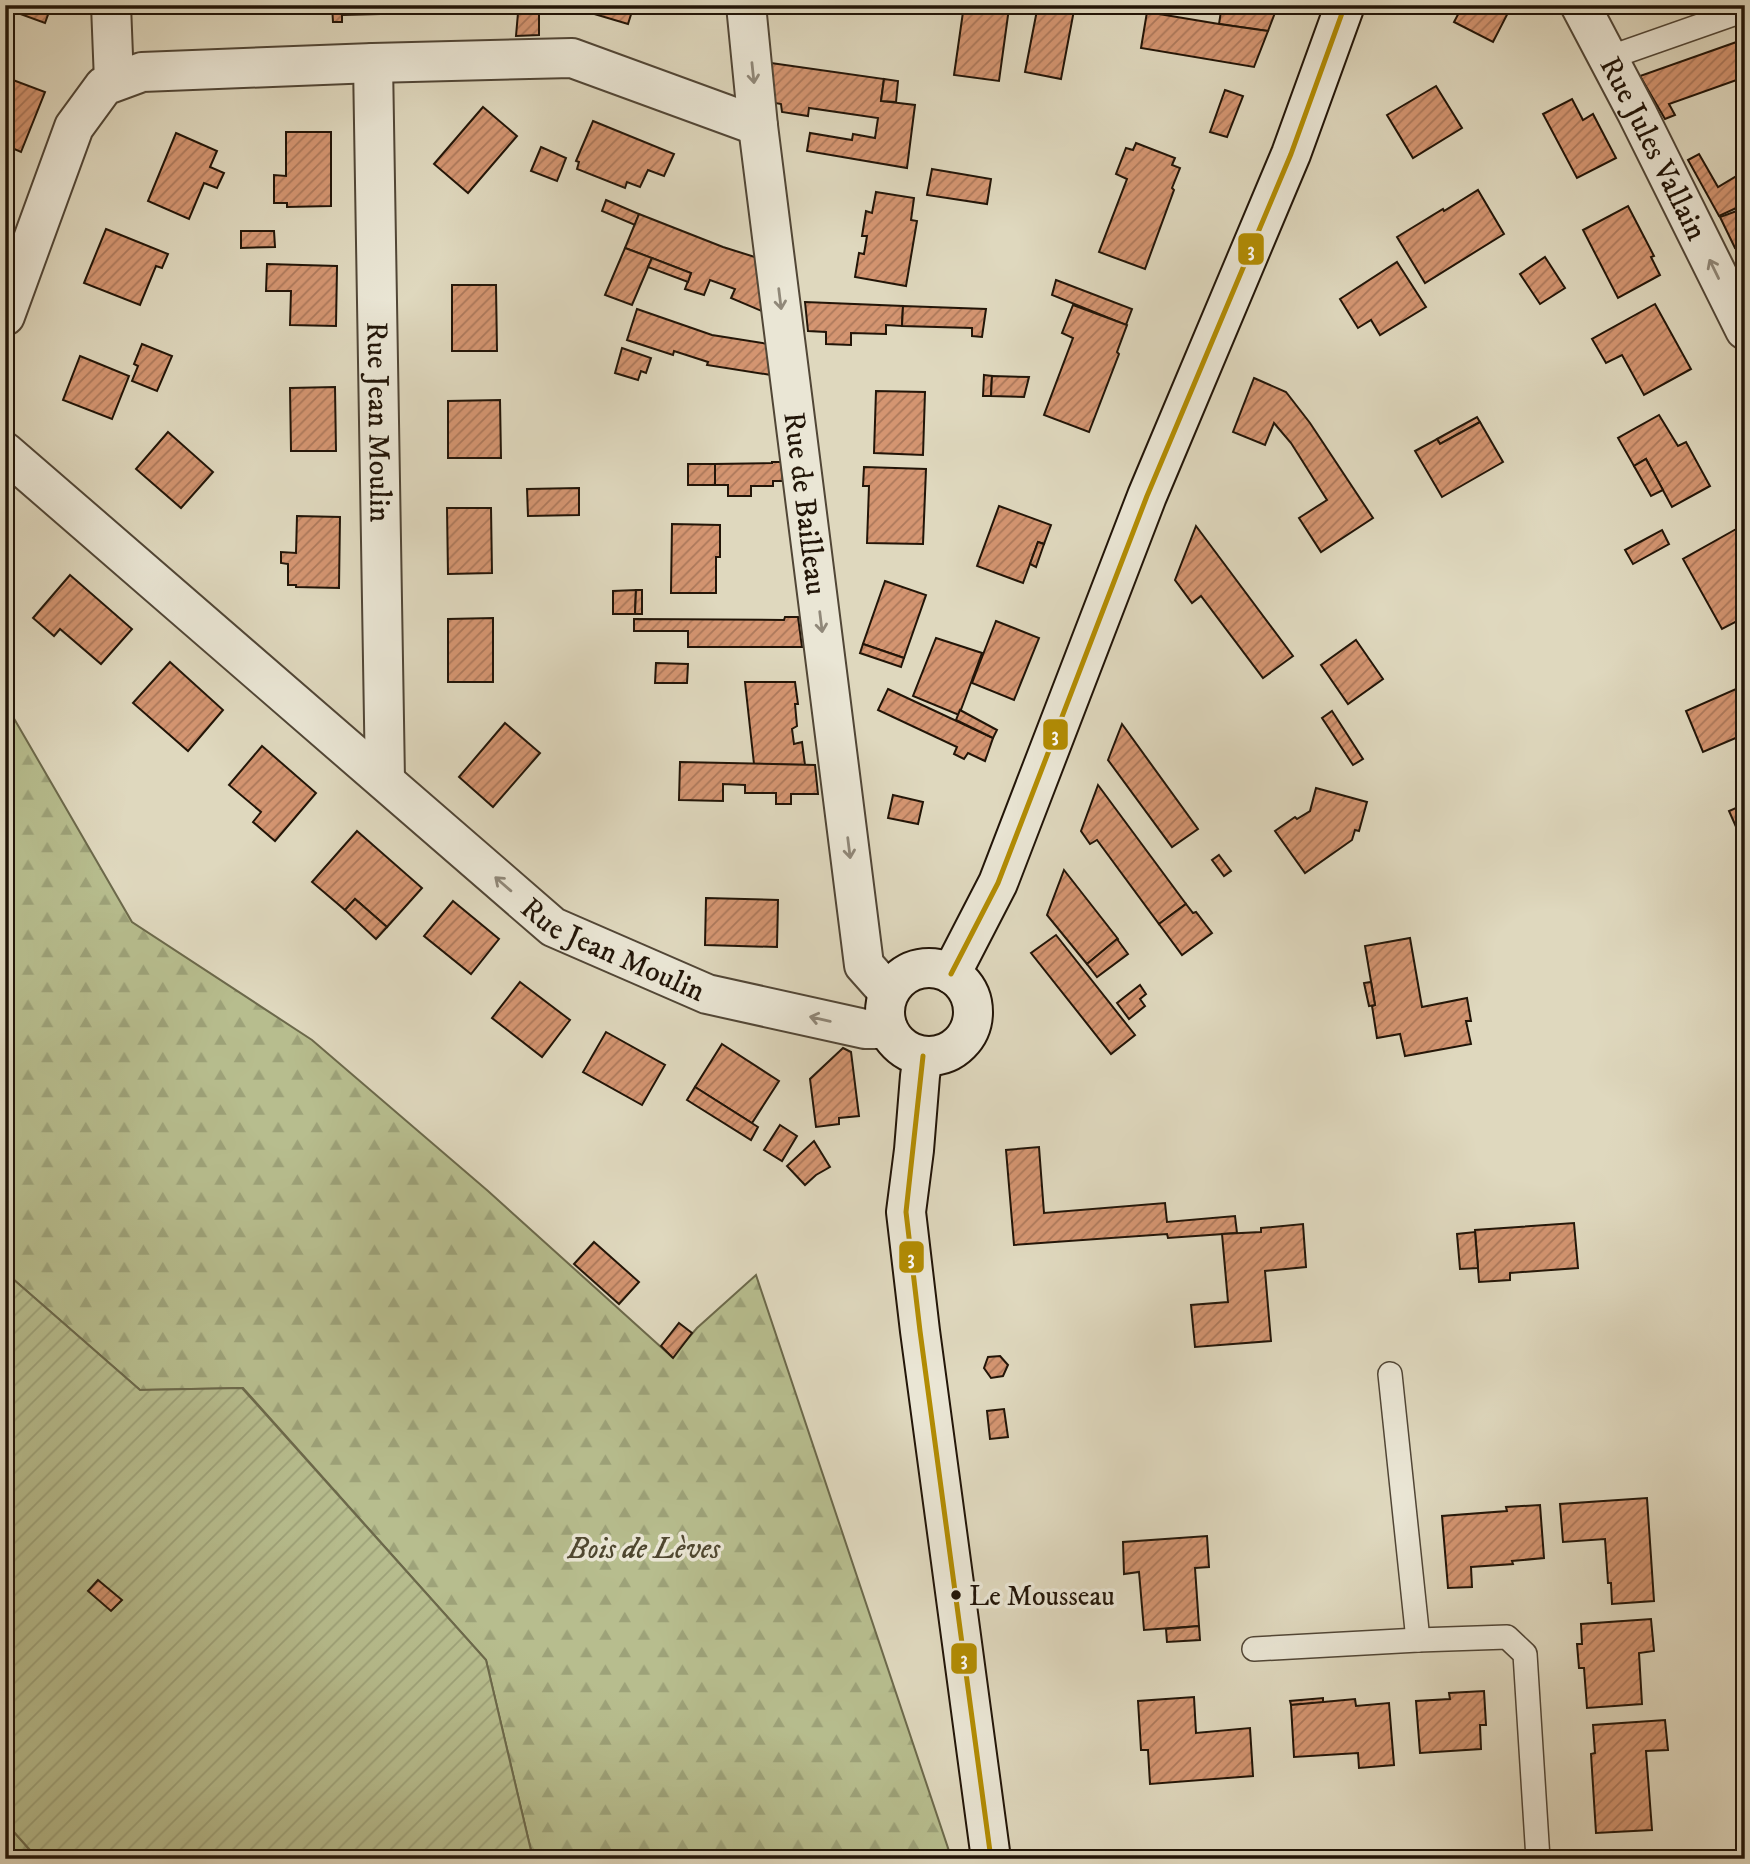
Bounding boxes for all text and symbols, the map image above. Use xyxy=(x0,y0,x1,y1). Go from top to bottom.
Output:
street label: Rue Jules Vallain xyxy=(1591,51,1714,247)
one-way arrow xyxy=(747,61,760,84)
line badge: 3 xyxy=(1237,232,1265,266)
text: 3 xyxy=(1247,239,1255,262)
one-way arrow xyxy=(1707,259,1721,280)
one-way arrow xyxy=(773,287,786,310)
street label: Rue Jean Moulin xyxy=(357,321,398,523)
street label: Rue de Bailleau xyxy=(774,410,834,597)
one-way arrow xyxy=(814,610,827,633)
line badge: 3 xyxy=(1042,718,1069,751)
text: 3 xyxy=(1051,724,1059,747)
one-way arrow xyxy=(843,836,856,858)
one-way arrow xyxy=(495,876,513,892)
street label: Rue Jean Moulin xyxy=(512,890,711,1011)
one-way arrow xyxy=(809,1012,832,1026)
line badge: 3 xyxy=(898,1240,925,1274)
text: 3 xyxy=(907,1247,915,1270)
park label: Bois de Lèves xyxy=(567,1531,721,1568)
place label: Le Mousseau xyxy=(969,1579,1115,1614)
marker: Le Mousseau xyxy=(949,1588,963,1602)
line badge: 3 xyxy=(950,1642,978,1675)
text: 3 xyxy=(960,1648,968,1671)

